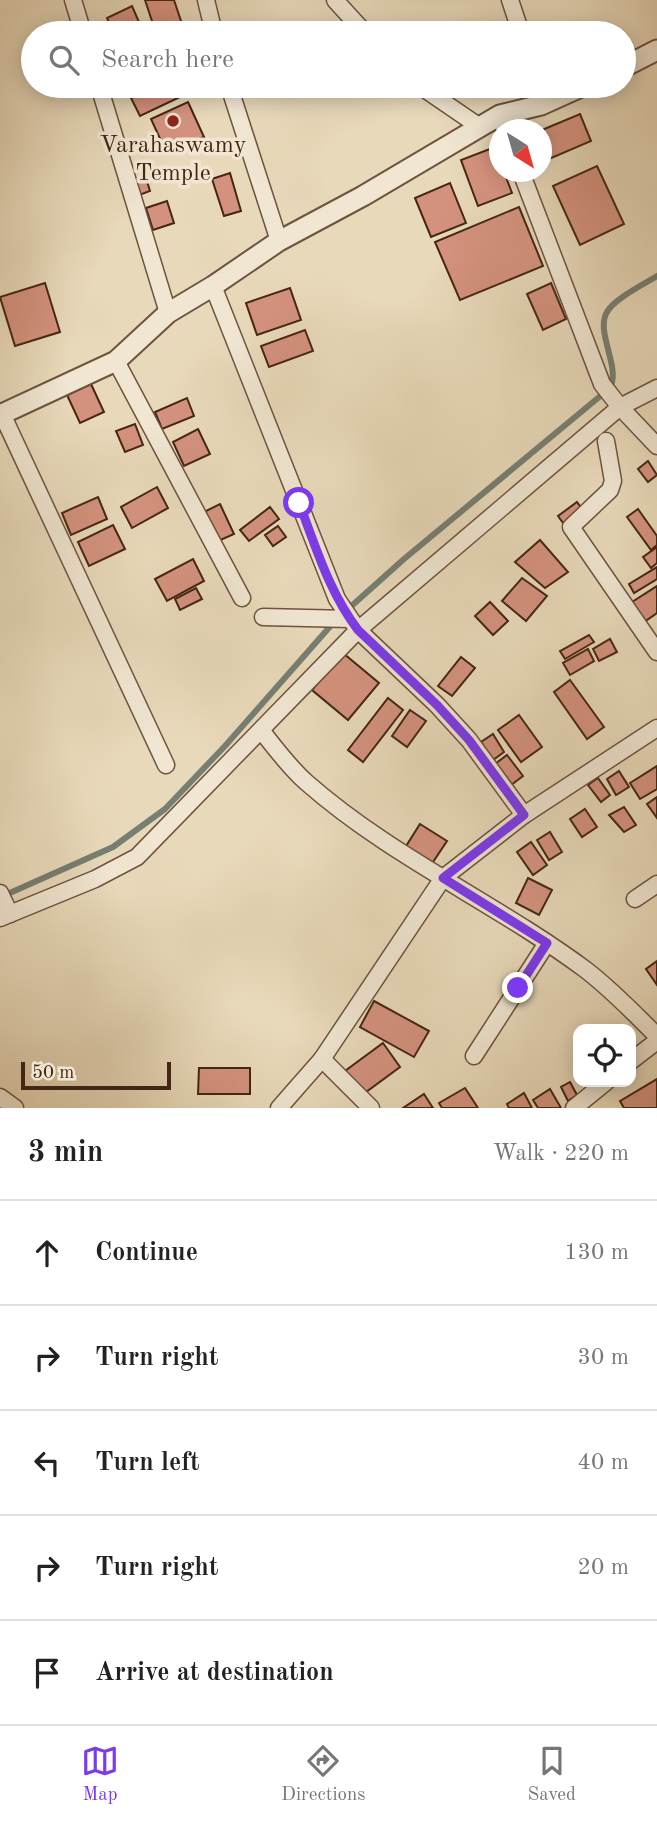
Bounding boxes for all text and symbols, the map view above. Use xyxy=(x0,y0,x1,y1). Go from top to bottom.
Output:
search box xyxy=(21,21,636,98)
icon: search xyxy=(45,41,83,79)
text: Search here xyxy=(101,47,234,73)
marker: Varahaswamy Temple xyxy=(165,113,181,129)
north arrow xyxy=(489,119,552,182)
place label: Varahaswamy Temple xyxy=(100,134,247,186)
route start xyxy=(283,487,314,518)
route end xyxy=(502,972,533,1003)
map controls xyxy=(573,1024,636,1087)
button: locate xyxy=(573,1024,636,1087)
scale bar xyxy=(21,1059,172,1091)
text: 50 m xyxy=(32,1064,74,1083)
text: 3 min xyxy=(28,1138,103,1168)
text: Walk · 220 m xyxy=(493,1142,629,1165)
icon: ahead xyxy=(28,1234,66,1272)
text: Continue xyxy=(95,1240,198,1266)
text: 130 m xyxy=(564,1241,629,1264)
icon: right xyxy=(28,1339,66,1377)
text: Turn right xyxy=(95,1345,218,1371)
text: 30 m xyxy=(578,1346,629,1369)
icon: left xyxy=(28,1444,66,1482)
text: Turn left xyxy=(95,1450,200,1476)
text: 40 m xyxy=(578,1451,629,1474)
icon: right xyxy=(28,1549,66,1587)
text: Turn right xyxy=(95,1555,218,1581)
text: 20 m xyxy=(578,1556,629,1579)
icon: arrive xyxy=(28,1654,66,1692)
text: Arrive at destination xyxy=(95,1660,334,1686)
tab: Map xyxy=(81,1742,119,1807)
tab: Directions xyxy=(281,1742,366,1807)
tab: Saved xyxy=(528,1742,576,1807)

